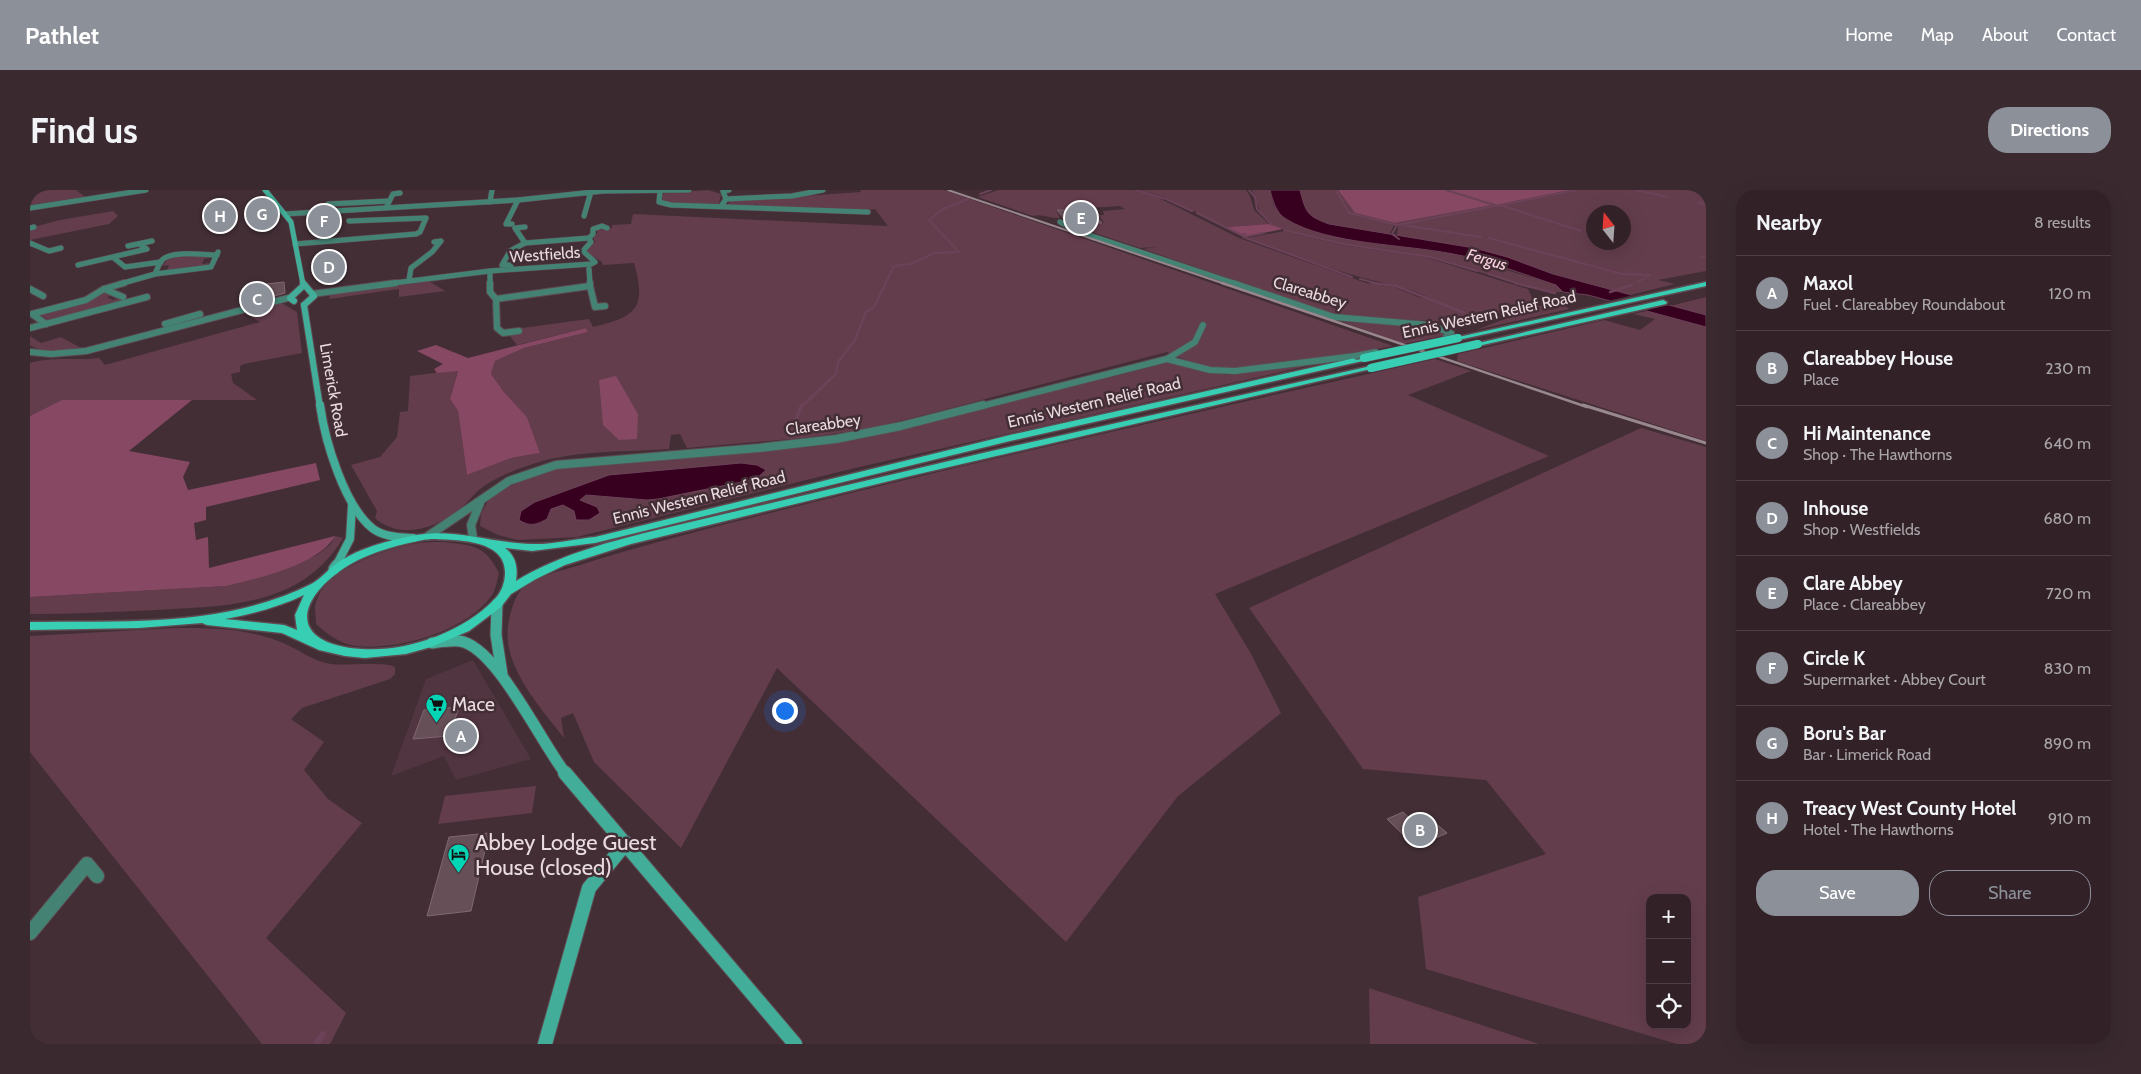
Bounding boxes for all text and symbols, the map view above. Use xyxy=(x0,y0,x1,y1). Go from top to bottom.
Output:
text: Pathlet xyxy=(25,21,99,50)
text: Home xyxy=(1845,24,1893,46)
text: Map xyxy=(1921,24,1954,46)
text: About xyxy=(1982,24,2028,46)
text: Contact xyxy=(2056,24,2116,46)
button: Directions xyxy=(1988,107,2111,153)
text: Find us xyxy=(30,109,138,152)
pin: G xyxy=(246,195,278,233)
pin: H xyxy=(204,197,236,235)
pin: E xyxy=(1065,199,1097,237)
pin: F xyxy=(308,202,340,240)
north arrow xyxy=(1586,205,1631,250)
text: Nearby xyxy=(1756,210,1822,235)
text: 8 results xyxy=(2034,213,2091,232)
street label: Westfields xyxy=(509,243,581,266)
water label: Fergus xyxy=(1465,245,1509,274)
pin: D xyxy=(313,248,345,286)
street label: Clareabbey xyxy=(1271,272,1349,313)
text: Maxol xyxy=(1803,272,1853,295)
pin: C xyxy=(241,280,273,318)
text: A xyxy=(1767,284,1777,303)
text: 120 m xyxy=(2049,284,2091,303)
street label: Ennis Western Relief Road xyxy=(1400,287,1578,342)
text: Fuel · Clareabbey Roundabout xyxy=(1803,295,2005,314)
street label: Limerick Road xyxy=(316,342,351,438)
text: Clareabbey House xyxy=(1803,347,1953,370)
text: B xyxy=(1767,359,1777,378)
text: 230 m xyxy=(2045,359,2091,378)
text: Place xyxy=(1803,370,1839,389)
street label: Ennis Western Relief Road xyxy=(1006,373,1183,432)
street label: Clareabbey xyxy=(784,410,862,439)
text: Hi Maintenance xyxy=(1803,422,1931,445)
text: C xyxy=(1767,434,1777,453)
text: 640 m xyxy=(2044,434,2091,453)
text: Shop · The Hawthorns xyxy=(1803,445,1952,464)
street label: Ennis Western Relief Road xyxy=(611,467,787,528)
text: Inhouse xyxy=(1803,497,1868,520)
text: D xyxy=(1766,509,1778,528)
text: 680 m xyxy=(2043,509,2091,528)
text: Shop · Westfields xyxy=(1803,520,1920,539)
text: Clare Abbey xyxy=(1803,572,1903,595)
text: E xyxy=(1767,584,1777,603)
text: 720 m xyxy=(2046,584,2091,603)
text: Place · Clareabbey xyxy=(1803,595,1926,614)
text: Circle K xyxy=(1803,647,1865,670)
text: F xyxy=(1768,659,1776,678)
text: 830 m xyxy=(2044,659,2091,678)
text: Supermarket · Abbey Court xyxy=(1803,670,1986,689)
supermarket icon: Mace xyxy=(424,692,448,723)
place label: Mace xyxy=(452,693,495,716)
your location xyxy=(772,698,798,724)
pin: A xyxy=(445,717,477,755)
text: Boru's Bar xyxy=(1803,722,1886,745)
text: G xyxy=(1767,734,1777,753)
text: 890 m xyxy=(2043,734,2091,753)
text: Bar · Limerick Road xyxy=(1803,745,1931,764)
text: Treacy West County Hotel xyxy=(1803,797,2016,820)
text: H xyxy=(1766,809,1778,828)
text: 910 m xyxy=(2048,809,2091,828)
pin: B xyxy=(1404,811,1436,849)
text: Hotel · The Hawthorns xyxy=(1803,820,1954,839)
place label: Abbey Lodge Guest House (closed) xyxy=(475,829,657,881)
hotel icon: Abbey Lodge Guest House (closed) xyxy=(447,843,471,874)
button: Save xyxy=(1756,870,1919,916)
button: Share xyxy=(1929,870,2091,916)
map controls xyxy=(1646,894,1691,1029)
button: + xyxy=(1646,894,1691,939)
button: − xyxy=(1646,939,1691,984)
button: locate xyxy=(1646,984,1691,1029)

